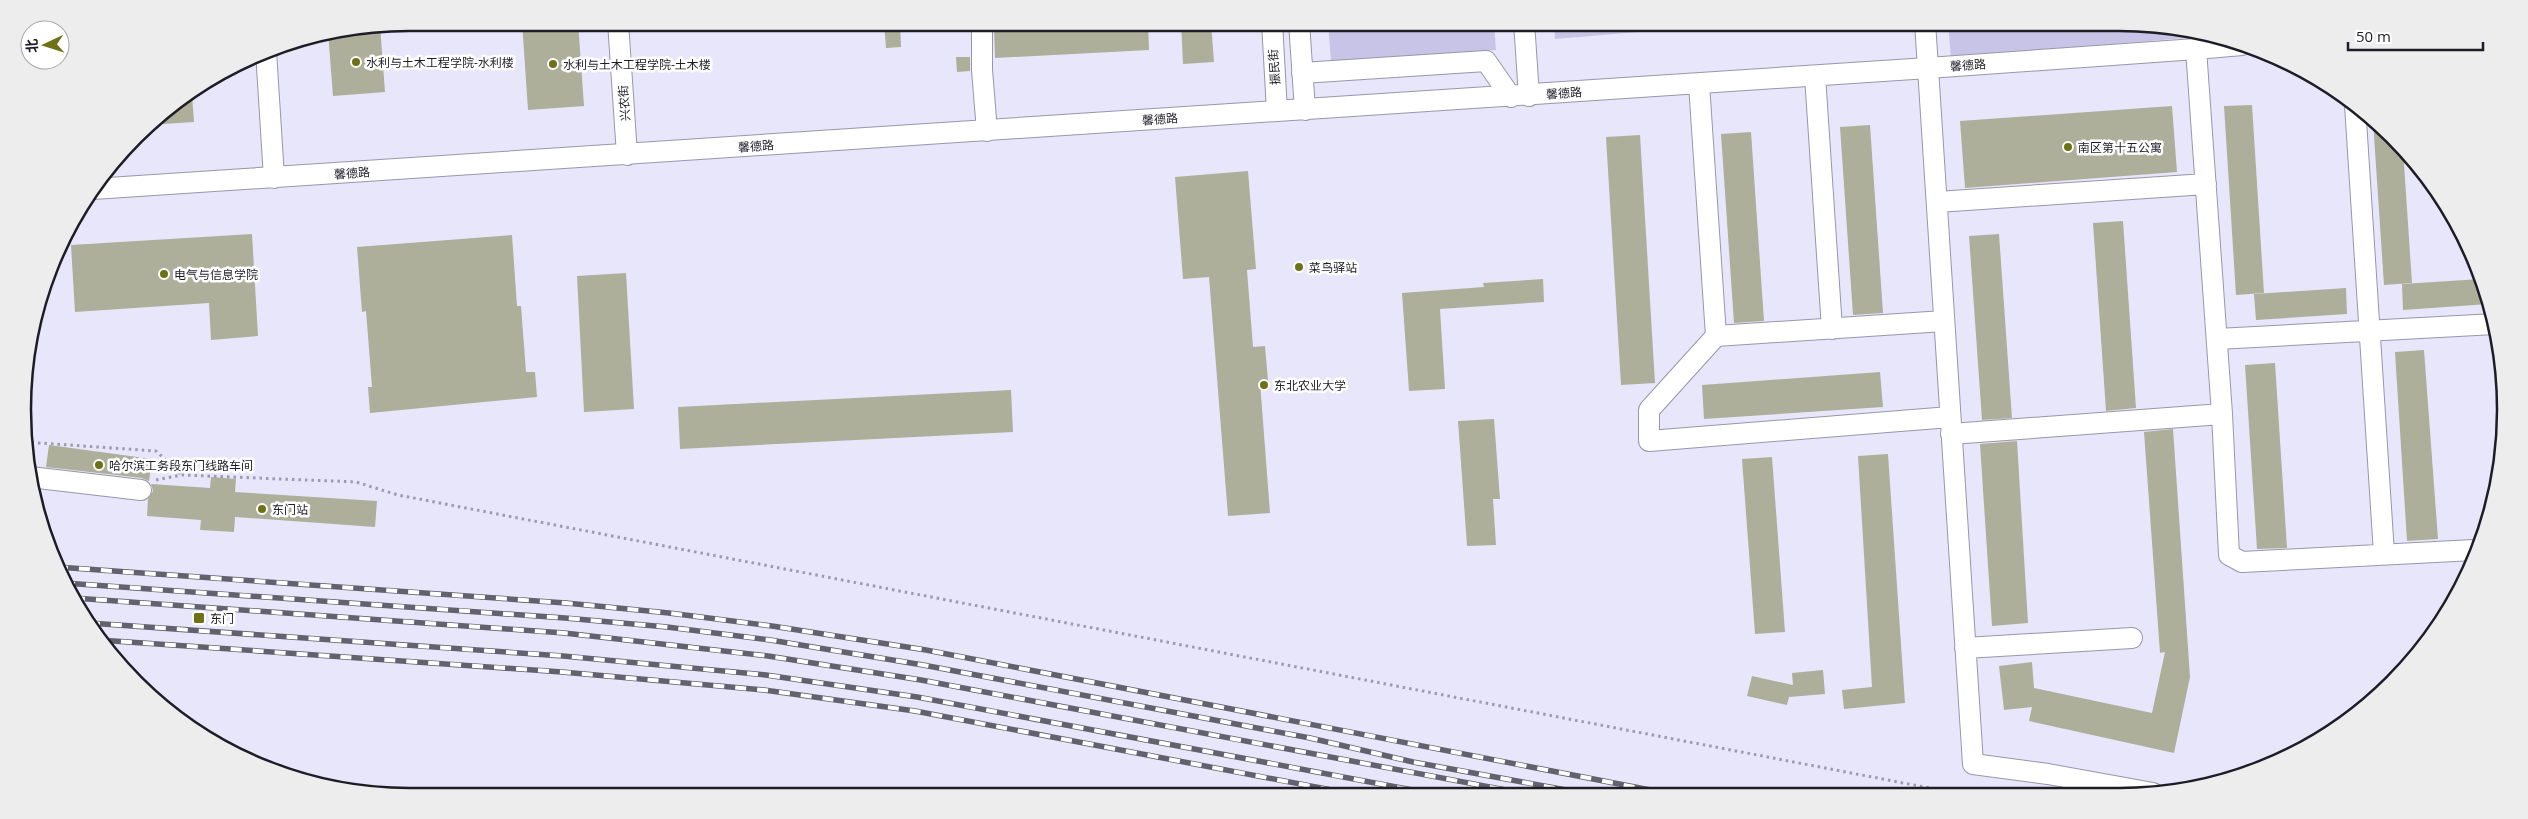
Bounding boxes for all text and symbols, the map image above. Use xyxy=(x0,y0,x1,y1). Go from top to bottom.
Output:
north arrow xyxy=(20,20,70,70)
scale bar xyxy=(2348,20,2483,52)
text: 50 m xyxy=(2356,26,2391,46)
text: 北 xyxy=(22,38,41,54)
street label: 振民街 xyxy=(1264,48,1284,86)
place label: 水利与土木工程学院-水利楼 xyxy=(366,54,514,71)
street label: 馨德路 xyxy=(1949,55,1987,75)
marker: 水利与土木工程学院-水利楼 xyxy=(350,56,362,68)
place label: 水利与土木工程学院-土木楼 xyxy=(563,56,711,73)
marker: 水利与土木工程学院-土木楼 xyxy=(547,58,559,70)
street label: 馨德路 xyxy=(1545,83,1583,103)
street label: 兴农街 xyxy=(614,84,634,122)
street label: 馨德路 xyxy=(1141,109,1179,129)
street label: 馨德路 xyxy=(737,136,775,156)
place label: 南区第十五公寓 xyxy=(2078,139,2162,156)
marker: 南区第十五公寓 xyxy=(2062,141,2074,153)
street label: 馨德路 xyxy=(333,163,371,183)
place label: 菜鸟驿站 xyxy=(1309,259,1357,276)
marker: 菜鸟驿站 xyxy=(1293,261,1305,273)
place label: 电气与信息学院 xyxy=(174,266,258,283)
marker: 电气与信息学院 xyxy=(158,268,170,280)
place label: 东北农业大学 xyxy=(1274,377,1346,394)
marker: 东北农业大学 xyxy=(1258,379,1270,391)
place label: 哈尔滨工务段东门线路车间 xyxy=(109,457,253,474)
marker: 哈尔滨工务段东门线路车间 xyxy=(93,459,105,471)
place label: 东门站 xyxy=(272,501,308,518)
marker: 东门站 xyxy=(256,503,268,515)
place label: 东门 xyxy=(210,610,234,627)
marker: 东门 xyxy=(192,611,206,625)

